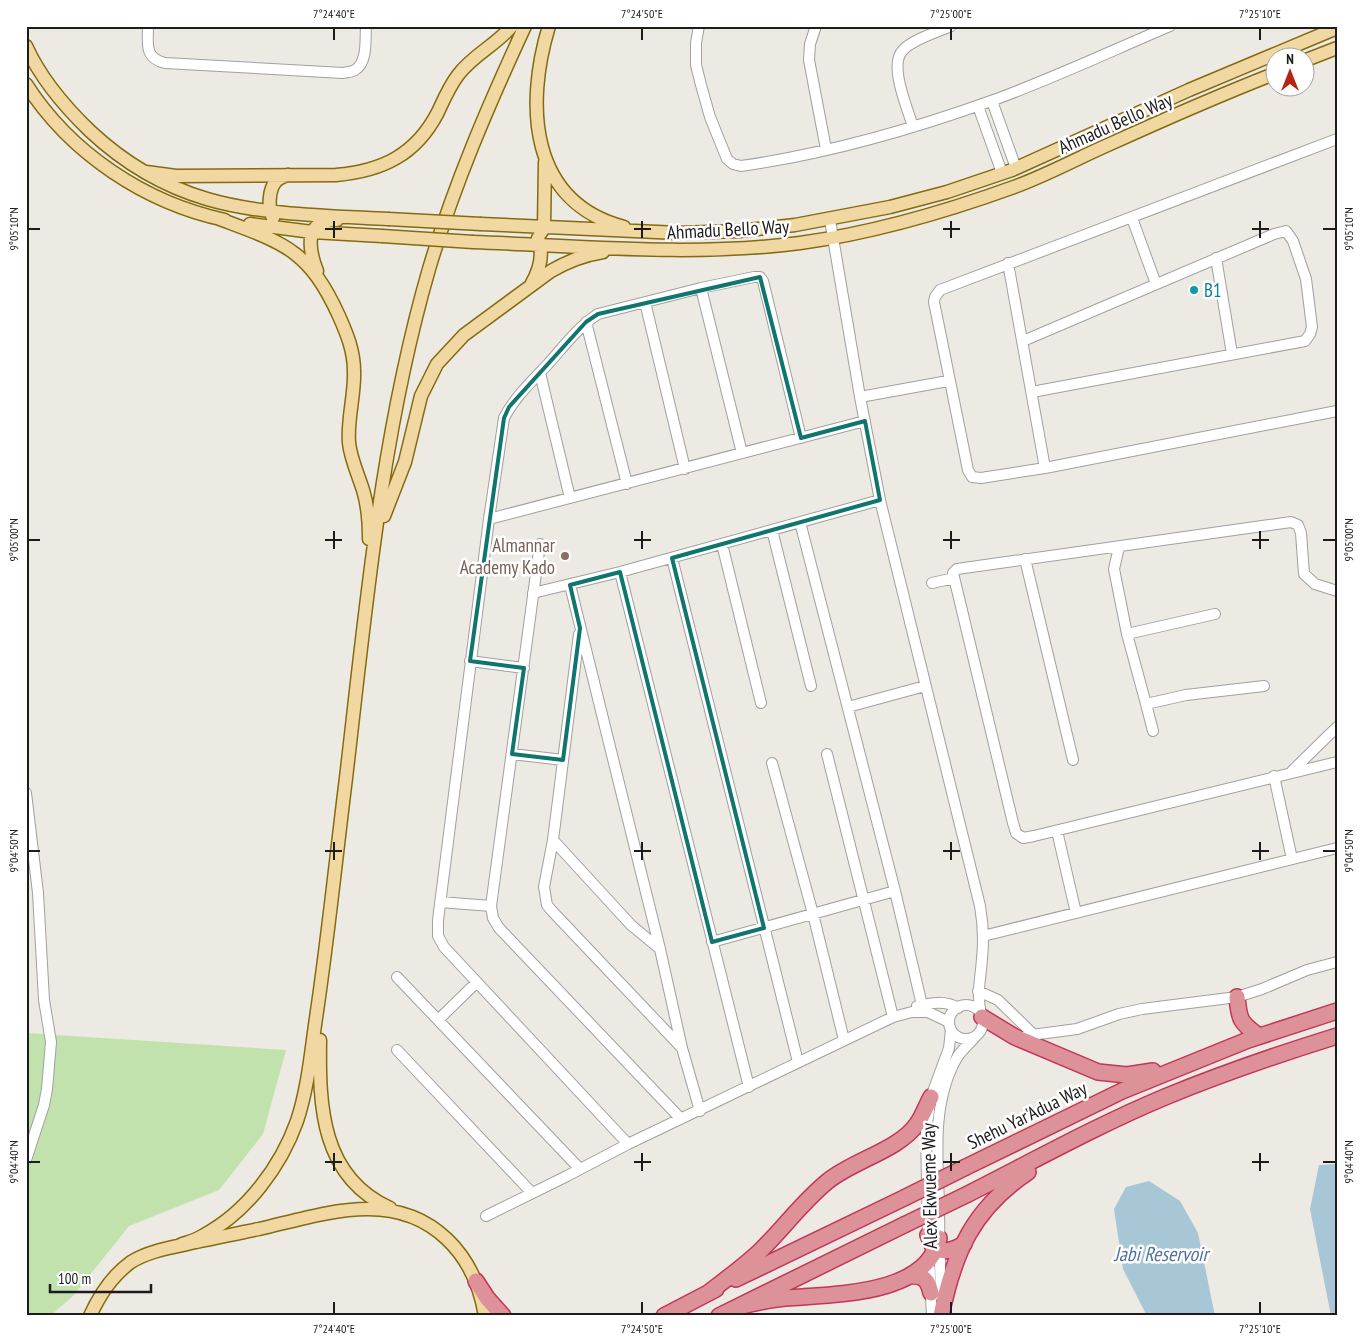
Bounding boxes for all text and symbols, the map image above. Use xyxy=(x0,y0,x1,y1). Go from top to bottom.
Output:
text: 7°24'40"E xyxy=(313,6,355,21)
text: 7°24'50"E xyxy=(621,6,663,21)
text: 7°25'00"E xyxy=(930,6,972,21)
text: 7°25'10"E xyxy=(1239,6,1281,21)
north arrow xyxy=(1266,48,1316,98)
text: N xyxy=(1286,50,1294,68)
street label: Ahmadu Bello Way xyxy=(1054,87,1177,159)
text: 9°05'10"N xyxy=(6,207,21,251)
text: 9°05'10"N xyxy=(1341,207,1356,251)
street label: Ahmadu Bello Way xyxy=(666,214,791,244)
place label: B1 xyxy=(1204,278,1222,302)
marker: B1 xyxy=(1188,284,1200,296)
text: 9°05'00"N xyxy=(6,518,21,562)
text: 9°05'00"N xyxy=(1341,518,1356,562)
place label: Almannar Academy Kado xyxy=(460,533,556,579)
marker: Almannar Academy Kado xyxy=(559,550,571,562)
text: 9°04'50"N xyxy=(6,829,21,873)
text: 9°04'50"N xyxy=(1341,829,1356,873)
street label: Shehu Yar'Adua Way xyxy=(963,1075,1091,1154)
street label: Alex Ekwueme Way xyxy=(916,1122,942,1249)
text: 9°04'40"N xyxy=(6,1140,21,1184)
text: 9°04'40"N xyxy=(1341,1140,1356,1184)
water label: Jabi Reservoir xyxy=(1113,1241,1210,1267)
scale bar xyxy=(50,1262,151,1294)
text: 100 m xyxy=(58,1269,91,1288)
text: 7°24'40"E xyxy=(313,1321,355,1336)
text: 7°24'50"E xyxy=(621,1321,663,1336)
text: 7°25'00"E xyxy=(930,1321,972,1336)
text: 7°25'10"E xyxy=(1239,1321,1281,1336)

